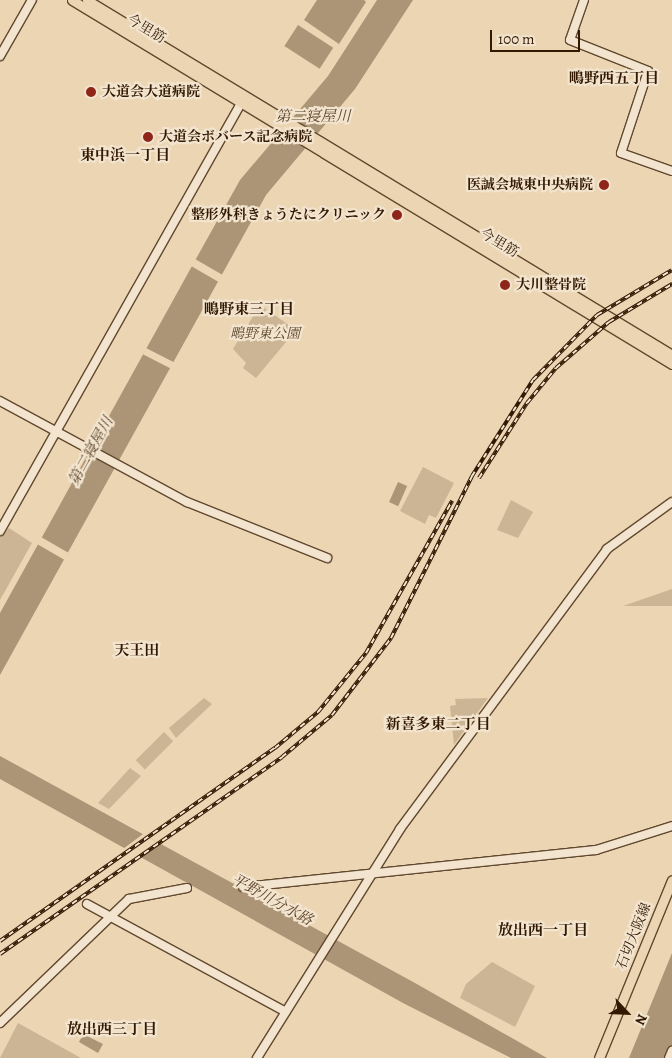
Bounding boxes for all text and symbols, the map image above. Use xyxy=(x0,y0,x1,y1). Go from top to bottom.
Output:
street label: 今里筋 xyxy=(124,11,168,47)
scale bar xyxy=(492,20,582,52)
text: 100 m xyxy=(498,29,535,49)
district label: 鴫野西五丁目 xyxy=(569,70,659,88)
place label: 大道会大道病院 xyxy=(102,84,200,100)
marker: 大道会大道病院 xyxy=(84,85,98,99)
water label: 第二寝屋川 xyxy=(276,108,350,126)
place label: 大道会ボバース記念病院 xyxy=(159,129,313,145)
marker: 大道会ボバース記念病院 xyxy=(141,130,155,144)
district label: 東中浜一丁目 xyxy=(80,147,170,165)
place label: 医誠会城東中央病院 xyxy=(467,177,593,193)
marker: 医誠会城東中央病院 xyxy=(597,178,611,192)
place label: 整形外科きょうたにクリニック xyxy=(190,207,386,223)
marker: 整形外科きょうたにクリニック xyxy=(390,208,404,222)
street label: 今里筋 xyxy=(477,225,521,261)
place label: 大川整骨院 xyxy=(516,277,586,293)
marker: 大川整骨院 xyxy=(498,278,512,292)
district label: 鴫野東三丁目 xyxy=(204,301,294,319)
park label: 鴫野東公園 xyxy=(230,326,300,342)
water label: 第二寝屋川 xyxy=(65,414,117,488)
district label: 天王田 xyxy=(115,642,159,660)
district label: 新喜多東二丁目 xyxy=(386,716,490,734)
water label: 平野川分水路 xyxy=(228,870,316,930)
street label: 石切大阪線 xyxy=(613,900,655,972)
district label: 放出西一丁目 xyxy=(498,922,588,940)
north arrow xyxy=(602,988,652,1038)
text: N xyxy=(630,1011,652,1028)
district label: 放出西三丁目 xyxy=(67,1021,157,1039)

